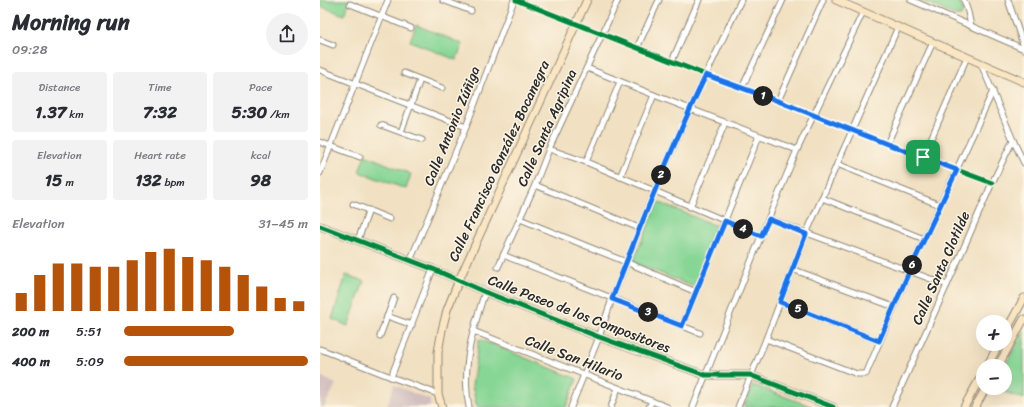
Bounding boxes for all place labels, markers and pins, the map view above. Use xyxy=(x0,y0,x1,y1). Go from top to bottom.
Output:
pin: 1 xyxy=(753,86,773,106)
pin xyxy=(906,140,940,174)
pin: 2 xyxy=(651,165,671,185)
pin: 4 xyxy=(733,219,753,239)
pin: 6 xyxy=(902,255,922,275)
pin: 5 xyxy=(788,299,808,319)
pin: 3 xyxy=(638,302,658,322)

